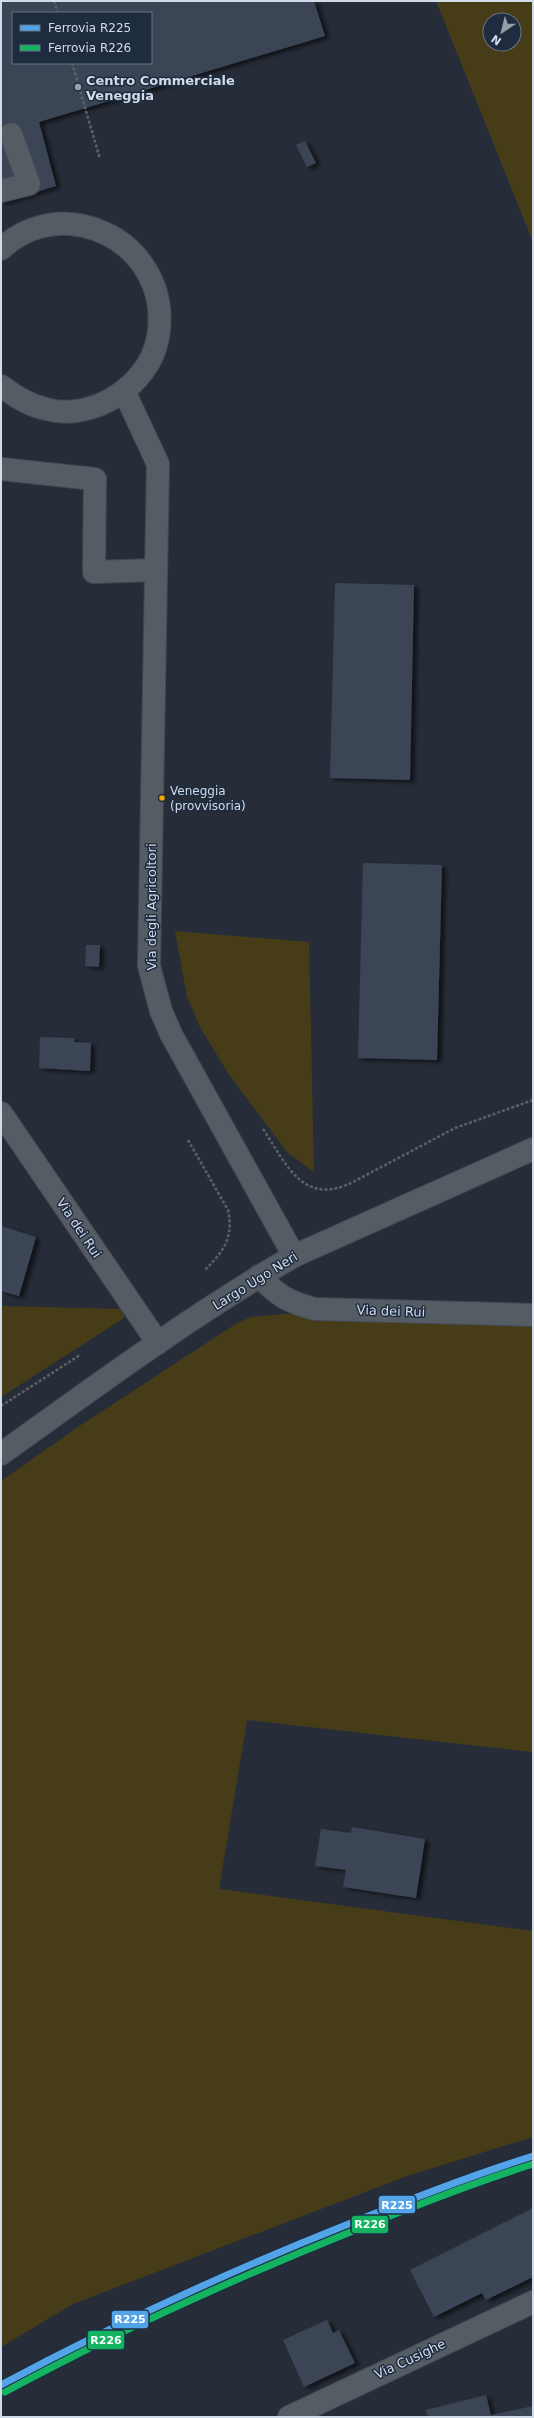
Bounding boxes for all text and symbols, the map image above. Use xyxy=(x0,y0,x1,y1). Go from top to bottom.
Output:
legend xyxy=(12,12,152,64)
north arrow xyxy=(482,12,522,52)
text: Ferrovia R225 xyxy=(48,21,131,35)
text: N xyxy=(489,32,504,48)
text: Ferrovia R226 xyxy=(48,41,131,55)
place label: Centro Commerciale Veneggia xyxy=(86,73,235,103)
marker: Centro Commerciale Veneggia xyxy=(73,82,83,92)
place label: Veneggia (provvisoria) xyxy=(170,784,246,813)
marker: Veneggia (provvisoria) xyxy=(157,793,167,803)
street label: Via degli Agricoltori xyxy=(144,844,159,971)
street label: Via dei Rui xyxy=(54,1195,104,1261)
street label: Largo Ugo Neri xyxy=(210,1249,300,1313)
street label: Via dei Rui xyxy=(356,1302,426,1320)
line badge: R225 xyxy=(378,2195,416,2214)
text: R225 xyxy=(381,2199,413,2212)
line badge: R226 xyxy=(351,2215,389,2234)
text: R226 xyxy=(354,2218,386,2231)
line badge: R225 xyxy=(111,2310,149,2329)
text: R225 xyxy=(114,2313,146,2326)
line badge: R226 xyxy=(87,2330,125,2350)
text: R226 xyxy=(90,2334,122,2347)
street label: Via Cusighe xyxy=(372,2336,448,2382)

